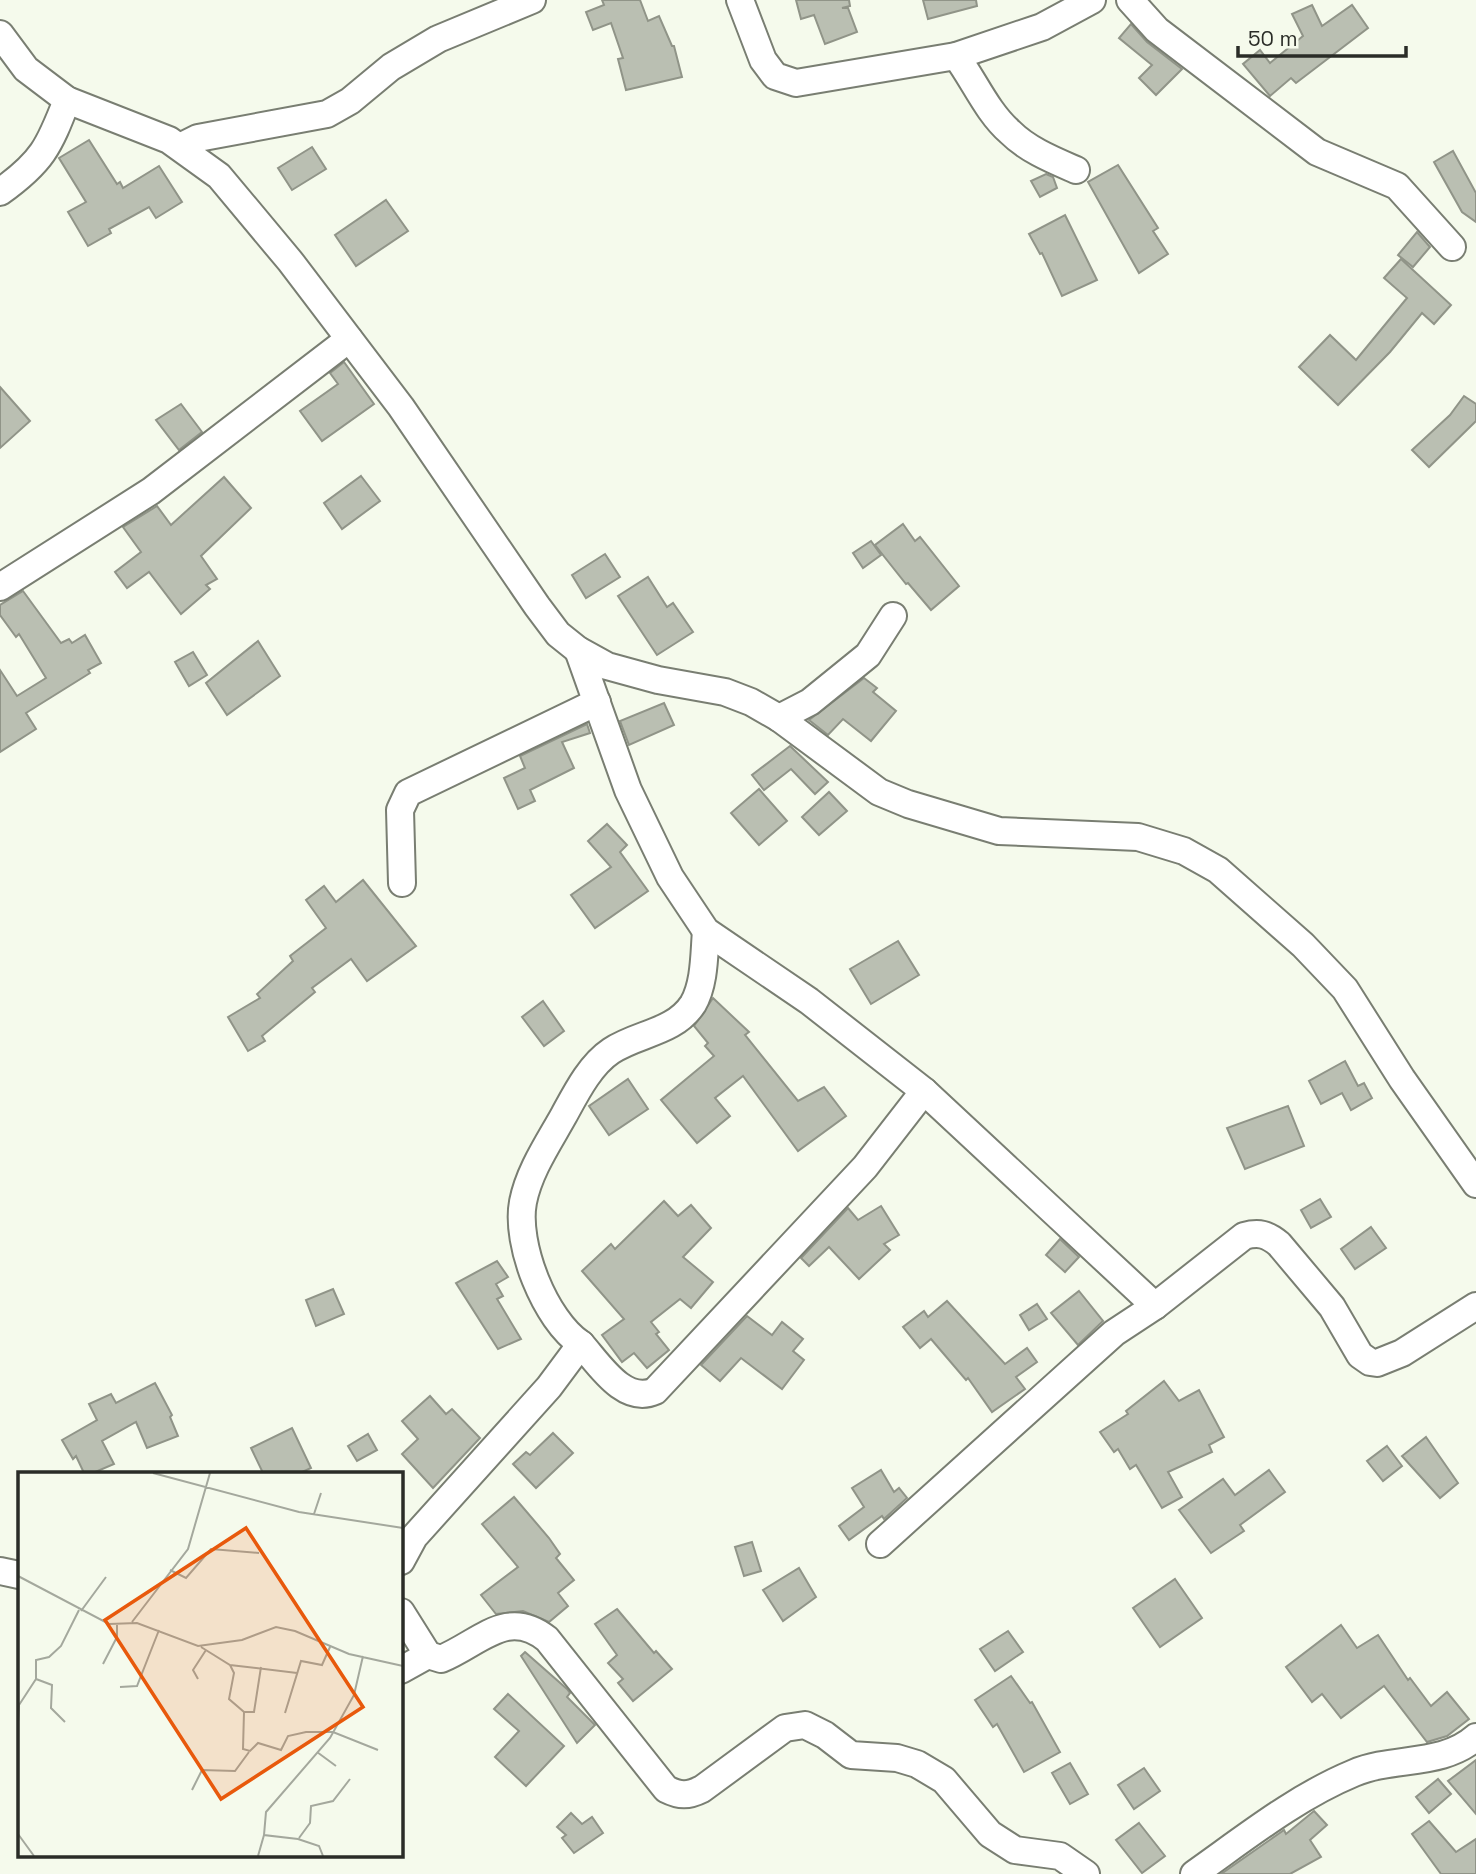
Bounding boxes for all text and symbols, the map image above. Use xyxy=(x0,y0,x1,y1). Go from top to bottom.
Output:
scale bar xyxy=(1238,14,1406,58)
text: 50 m xyxy=(1248,25,1298,52)
inset map xyxy=(18,1472,402,1856)

